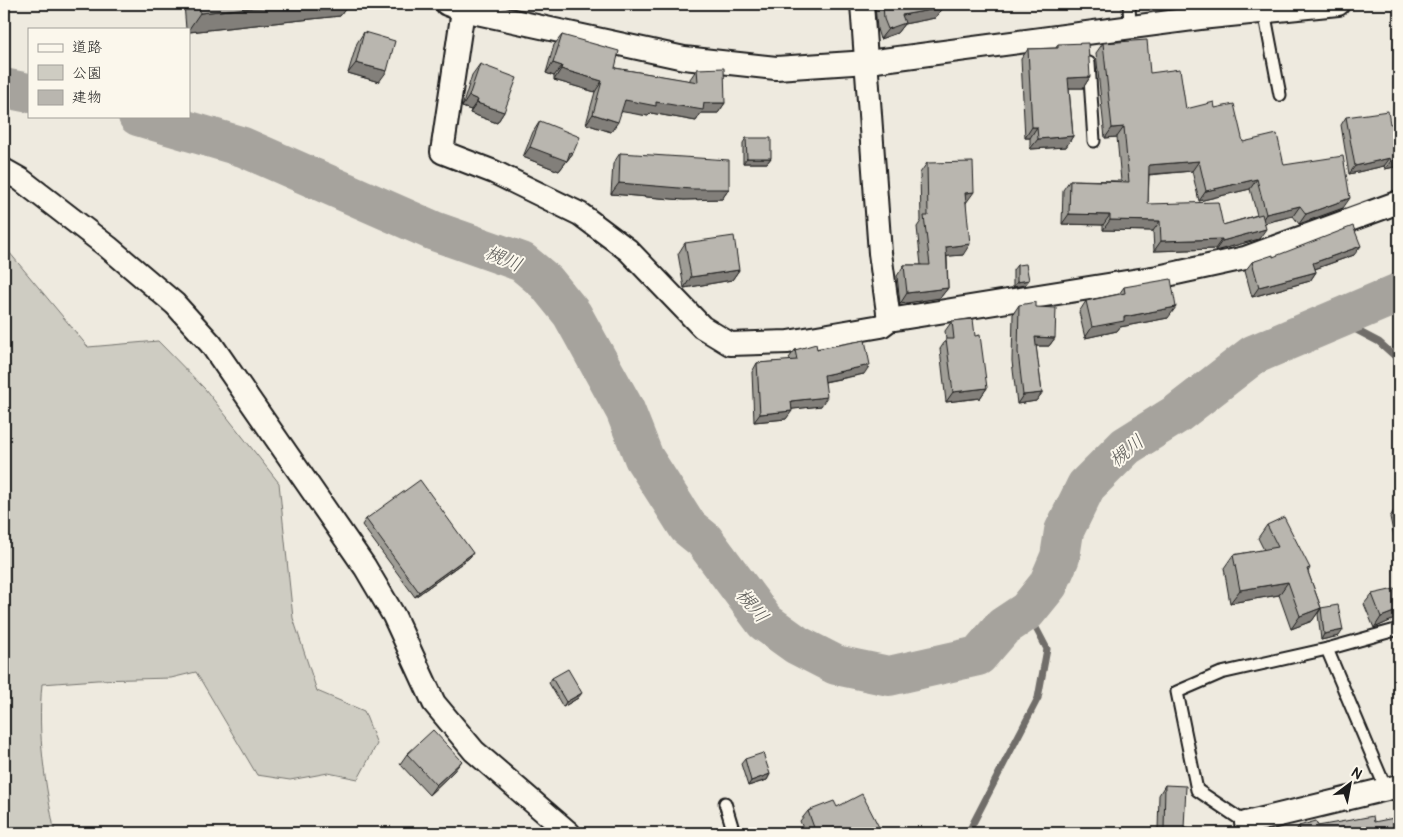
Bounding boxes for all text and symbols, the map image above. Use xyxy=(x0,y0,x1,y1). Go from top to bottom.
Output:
legend xyxy=(28,28,190,118)
text: 道路 xyxy=(72,38,102,57)
text: 公園 xyxy=(72,64,102,83)
text: 建物 xyxy=(72,88,102,107)
water label: 槻川 xyxy=(481,240,526,277)
water label: 槻川 xyxy=(1104,429,1149,472)
water label: 槻川 xyxy=(731,583,774,628)
north arrow xyxy=(1326,760,1376,810)
text: N xyxy=(1348,764,1365,783)

